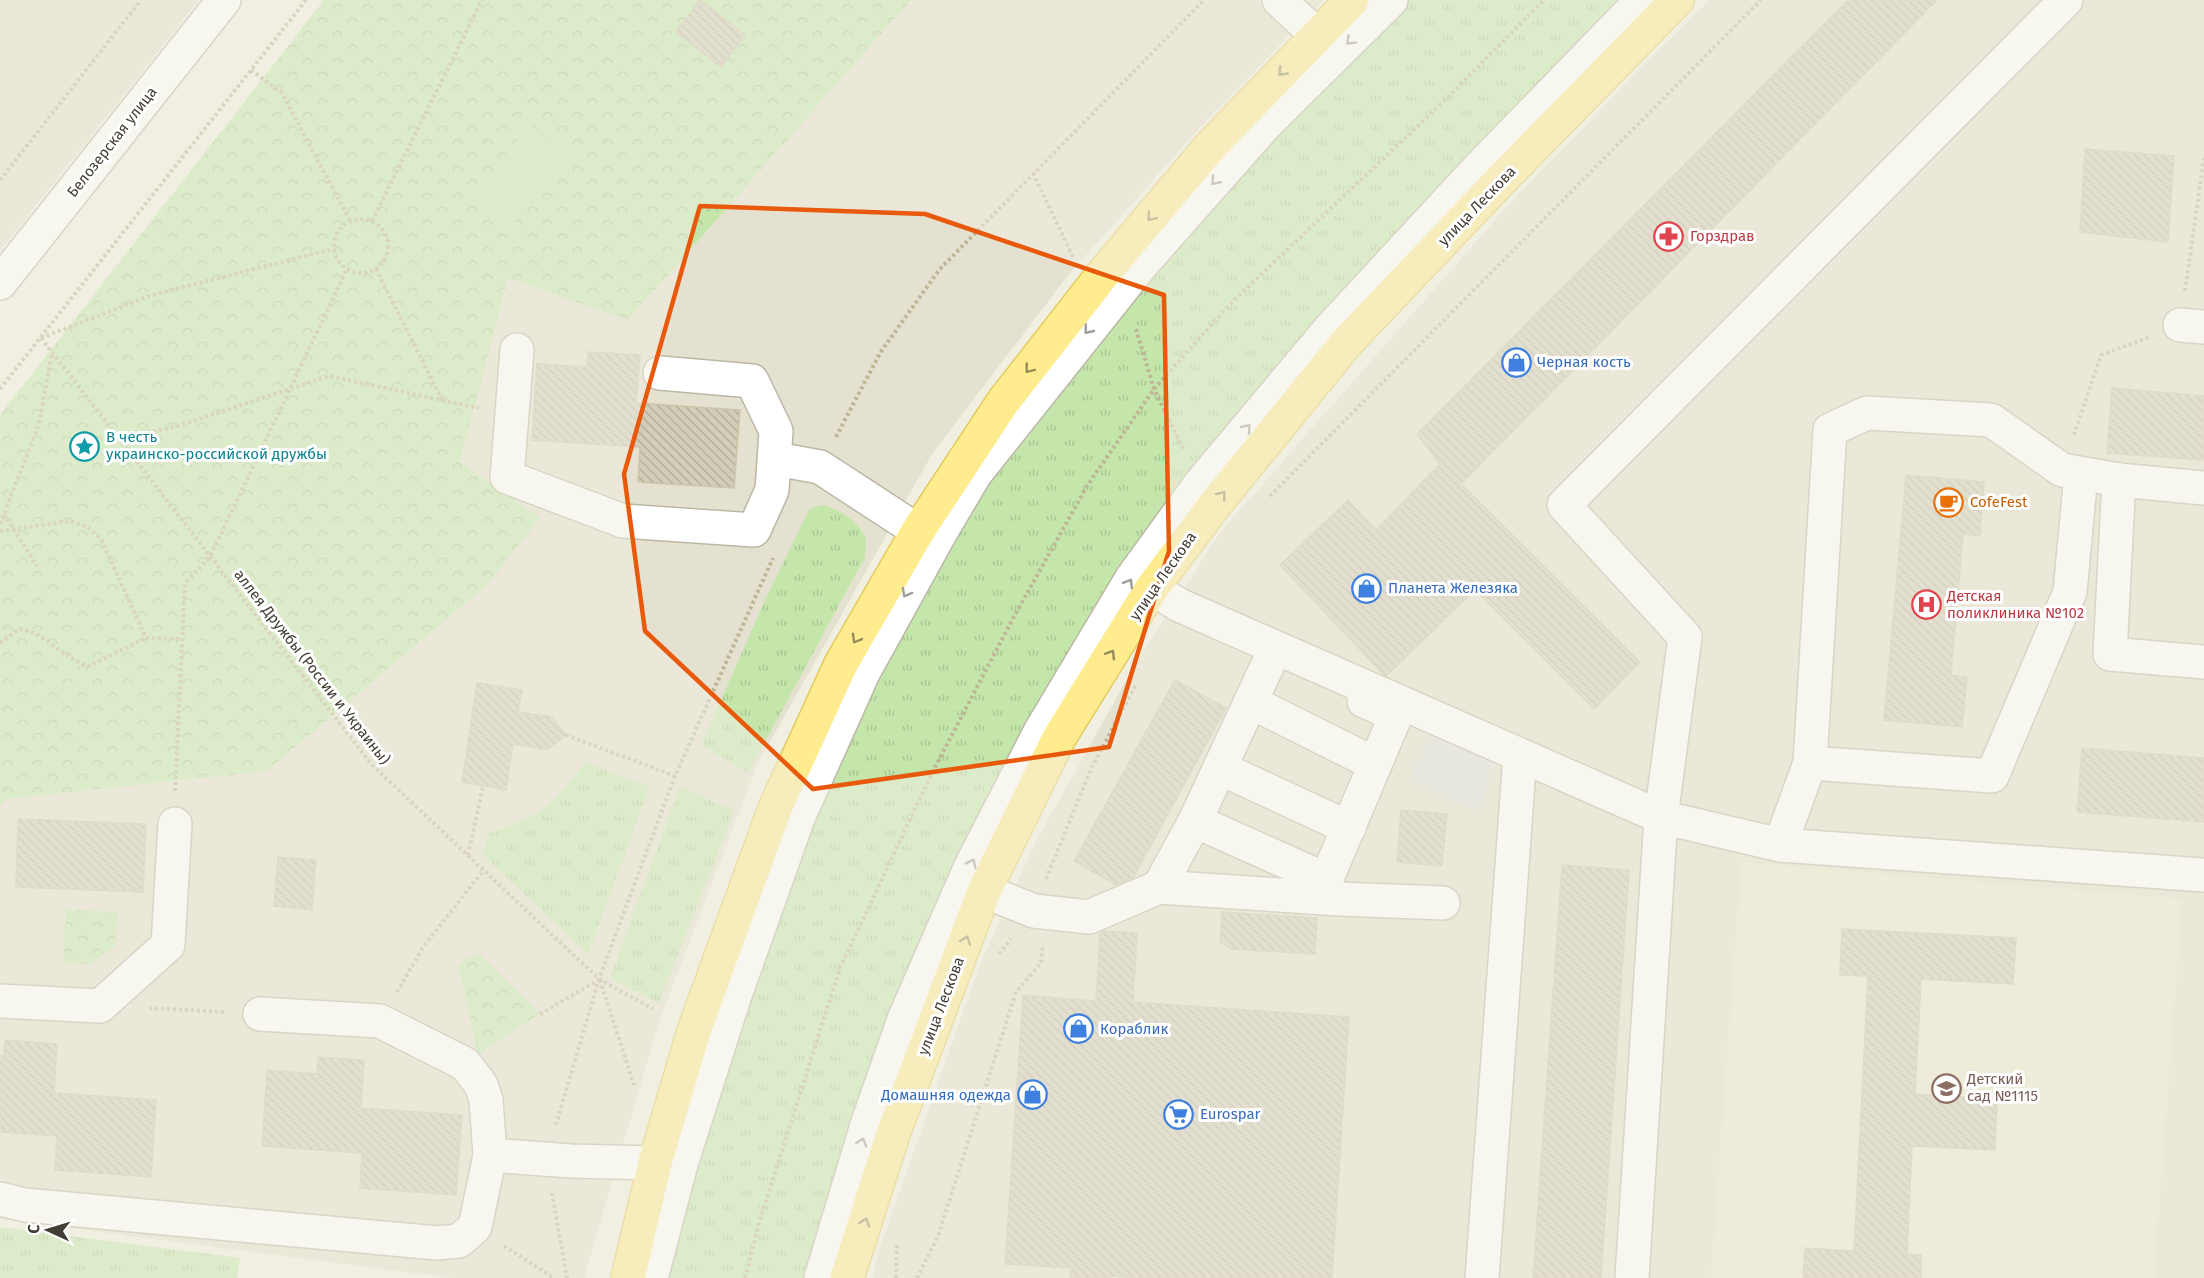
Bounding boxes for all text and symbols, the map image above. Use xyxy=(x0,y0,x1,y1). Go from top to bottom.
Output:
one-way arrow xyxy=(1346,34,1356,45)
one-way arrow xyxy=(1278,65,1289,76)
street label: Белозерская улица xyxy=(63,83,161,201)
street label: улица Лескова xyxy=(1434,162,1520,250)
one-way arrow xyxy=(1211,175,1222,185)
one-way arrow xyxy=(1147,210,1158,221)
pharmacy icon: Горздрав xyxy=(1653,220,1685,252)
place label: Горздрав xyxy=(1690,227,1755,245)
one-way arrow xyxy=(1084,323,1095,334)
shop icon: Черная кость xyxy=(1500,346,1532,378)
place label: Черная кость xyxy=(1537,353,1631,371)
one-way arrow xyxy=(1026,362,1037,373)
one-way arrow xyxy=(1240,424,1251,435)
place label: В честь украинско-российской дружбы xyxy=(106,428,327,463)
place icon: В честь украинско-российской дружбы xyxy=(69,430,101,462)
cafe icon: CofeFest xyxy=(1933,486,1965,518)
one-way arrow xyxy=(1215,490,1226,501)
place label: CofeFest xyxy=(1970,493,2028,511)
street label: улица Лескова xyxy=(1126,528,1200,624)
street label: аллея Дружбы (России и Украины) xyxy=(230,566,394,768)
shop icon: Планета Железяка xyxy=(1351,572,1383,604)
one-way arrow xyxy=(1122,579,1134,589)
place label: Планета Железяка xyxy=(1388,579,1518,597)
one-way arrow xyxy=(902,587,913,598)
place label: Детская поликлиника №102 xyxy=(1946,587,2084,622)
hospital icon: Детская поликлиника №102 xyxy=(1910,589,1942,621)
one-way arrow xyxy=(851,633,863,643)
one-way arrow xyxy=(1103,650,1115,660)
one-way arrow xyxy=(965,858,977,869)
one-way arrow xyxy=(959,935,971,946)
street label: улица Лескова xyxy=(914,954,968,1058)
shop icon: Кораблик xyxy=(1063,1013,1095,1045)
place label: Кораблик xyxy=(1100,1020,1168,1038)
place label: Детский сад №1115 xyxy=(1966,1070,2038,1105)
school or university icon: Детский сад №1115 xyxy=(1930,1072,1962,1104)
shop icon: Домашняя одежда xyxy=(1016,1079,1048,1111)
place label: Домашняя одежда xyxy=(880,1086,1011,1104)
supermarket icon: Eurospar xyxy=(1163,1098,1195,1130)
place label: Eurospar xyxy=(1200,1105,1261,1123)
one-way arrow xyxy=(855,1137,867,1148)
north arrow xyxy=(18,1200,78,1260)
one-way arrow xyxy=(857,1217,870,1228)
text: С xyxy=(24,1223,43,1234)

